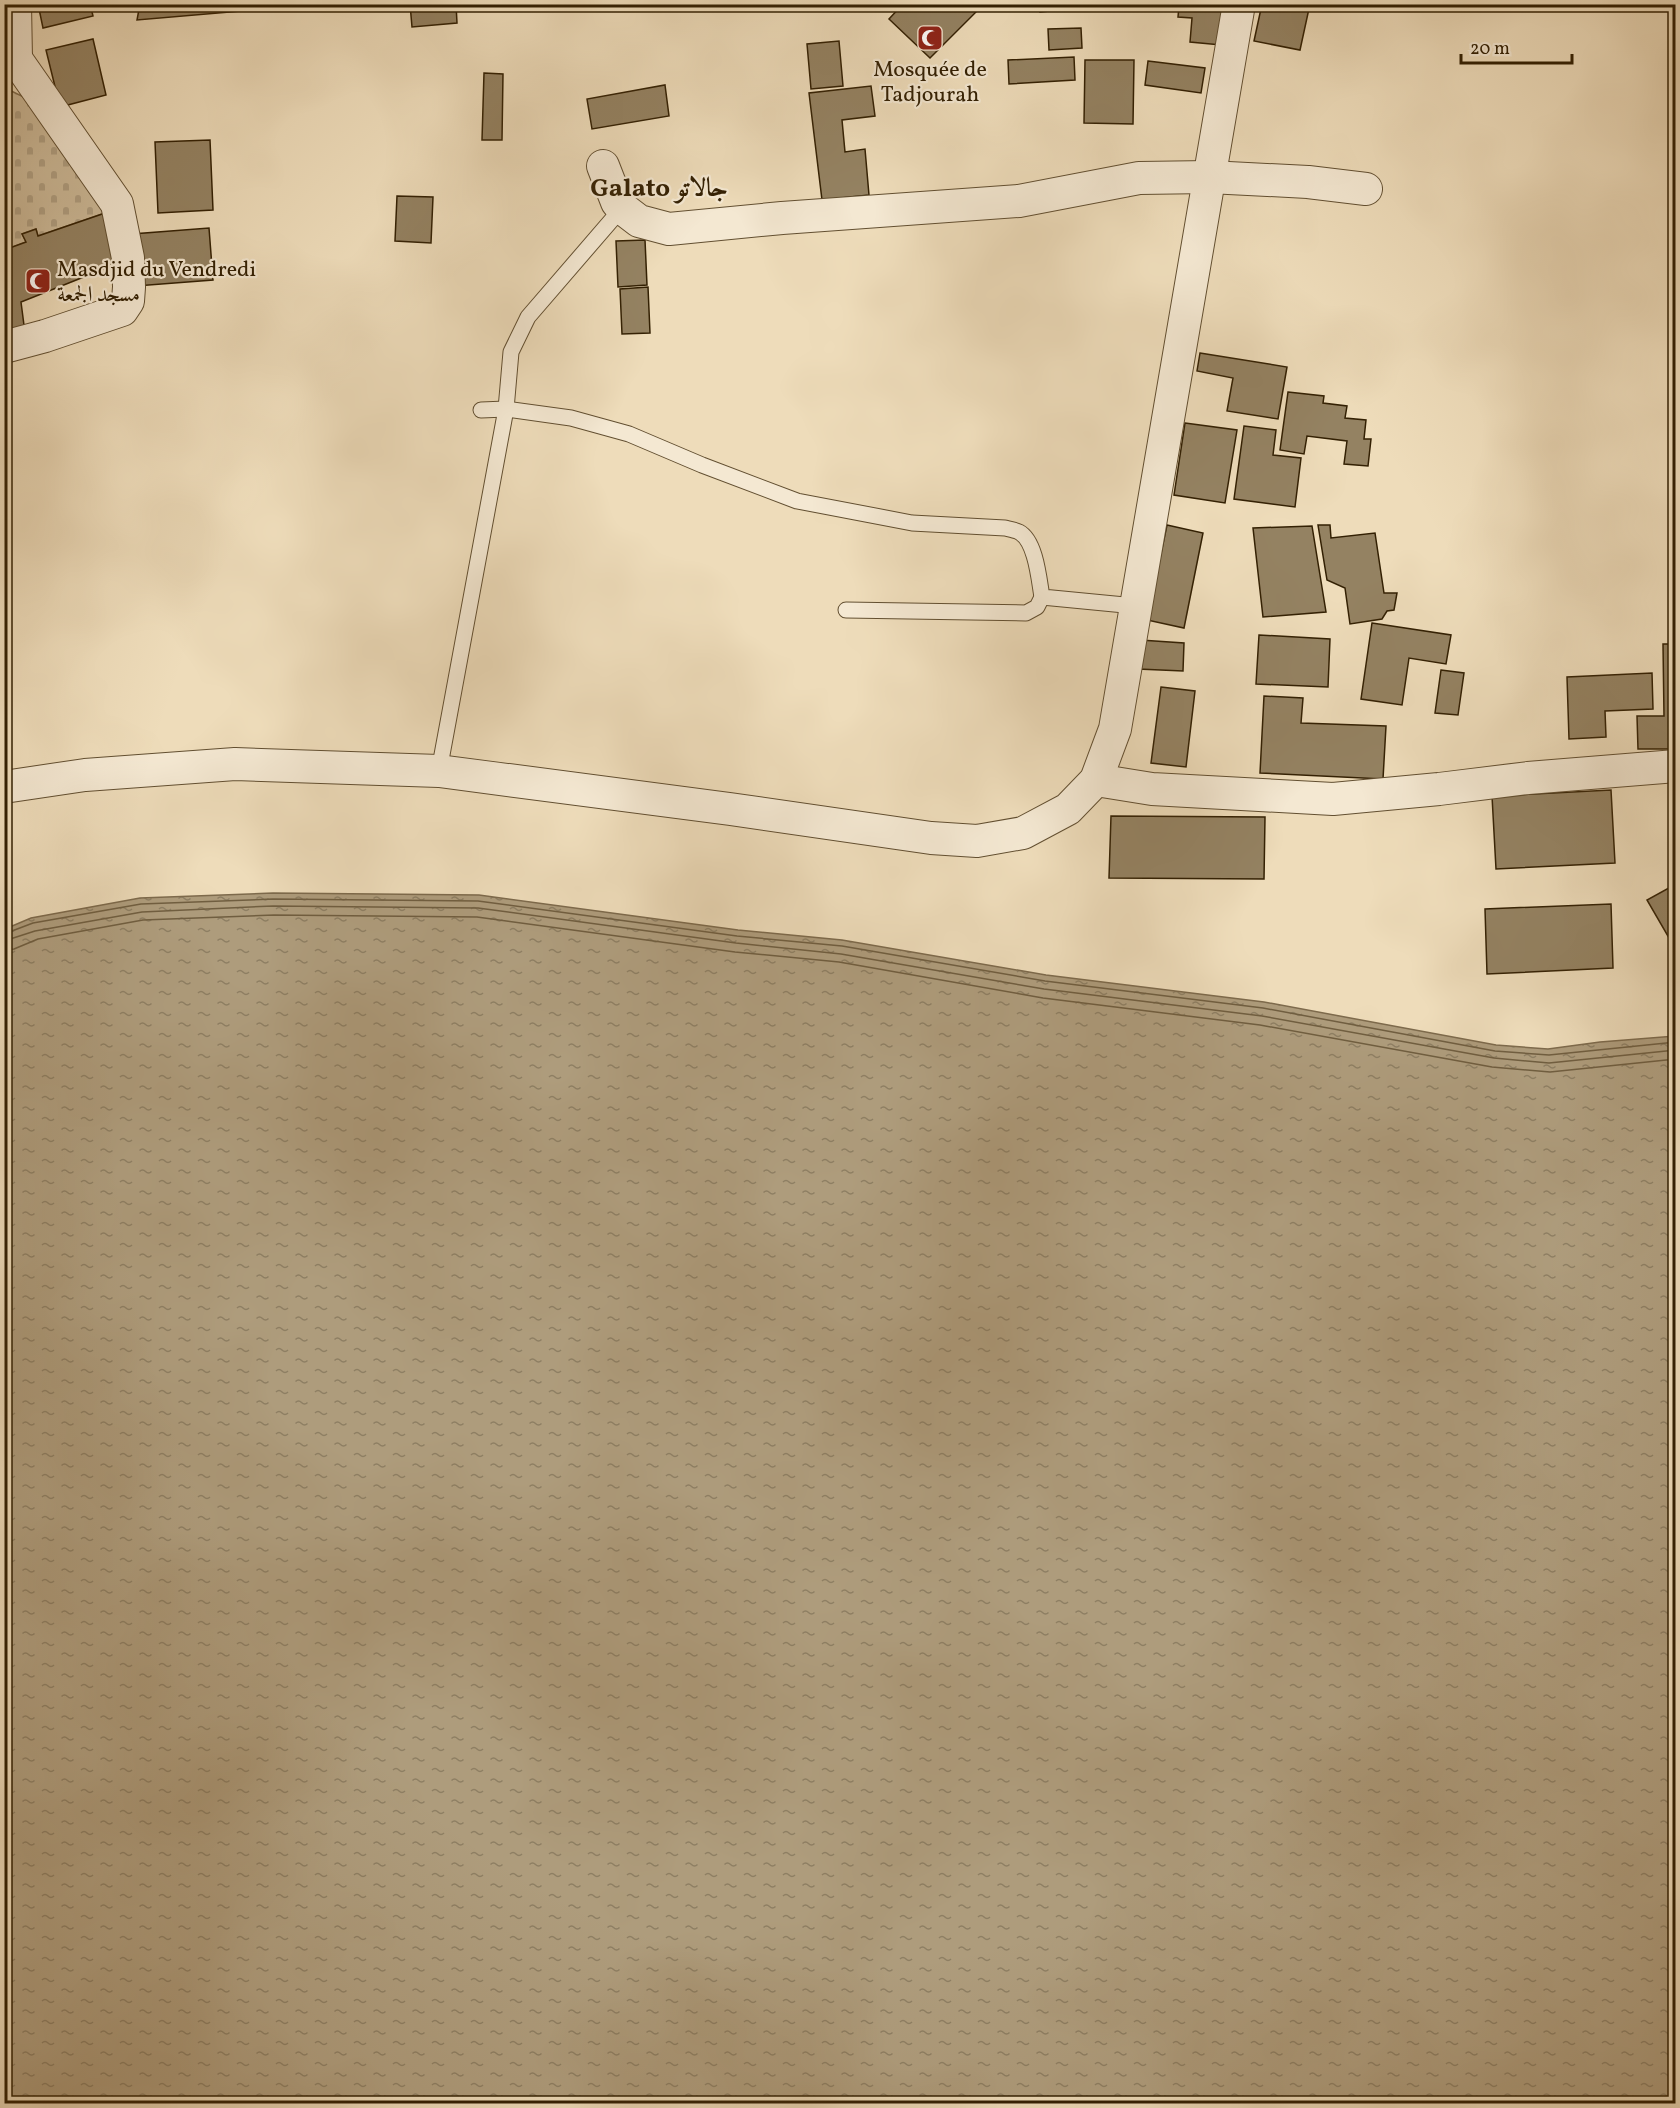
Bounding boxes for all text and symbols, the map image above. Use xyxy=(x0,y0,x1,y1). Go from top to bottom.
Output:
mosque icon: Mosquée de Tadjourah xyxy=(915,23,945,53)
scale bar xyxy=(1461,27,1572,65)
text: 20 m xyxy=(1470,37,1510,62)
place label: Mosquée de Tadjourah xyxy=(873,55,987,111)
district label: Galato جالاتو xyxy=(590,171,728,207)
place label: Masdjid du Vendredi مسجد الجمعة xyxy=(57,255,256,311)
mosque icon: Masdjid du Vendredi مسجد الجمعة xyxy=(23,266,53,296)

